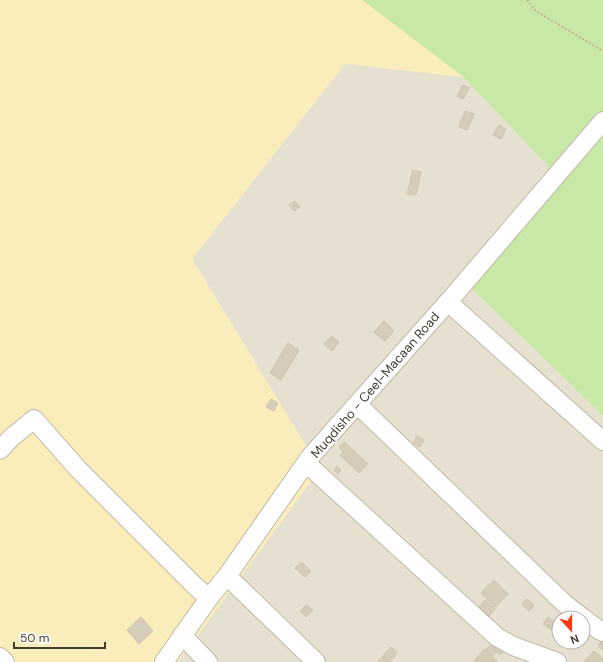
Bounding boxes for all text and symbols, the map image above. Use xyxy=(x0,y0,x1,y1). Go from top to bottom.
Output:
street label: Muqdisho - Ceel-Macaan Road xyxy=(307,308,443,462)
north arrow xyxy=(551,610,591,650)
scale bar xyxy=(14,624,105,650)
text: 50 m xyxy=(20,630,49,646)
text: N xyxy=(568,631,581,647)

